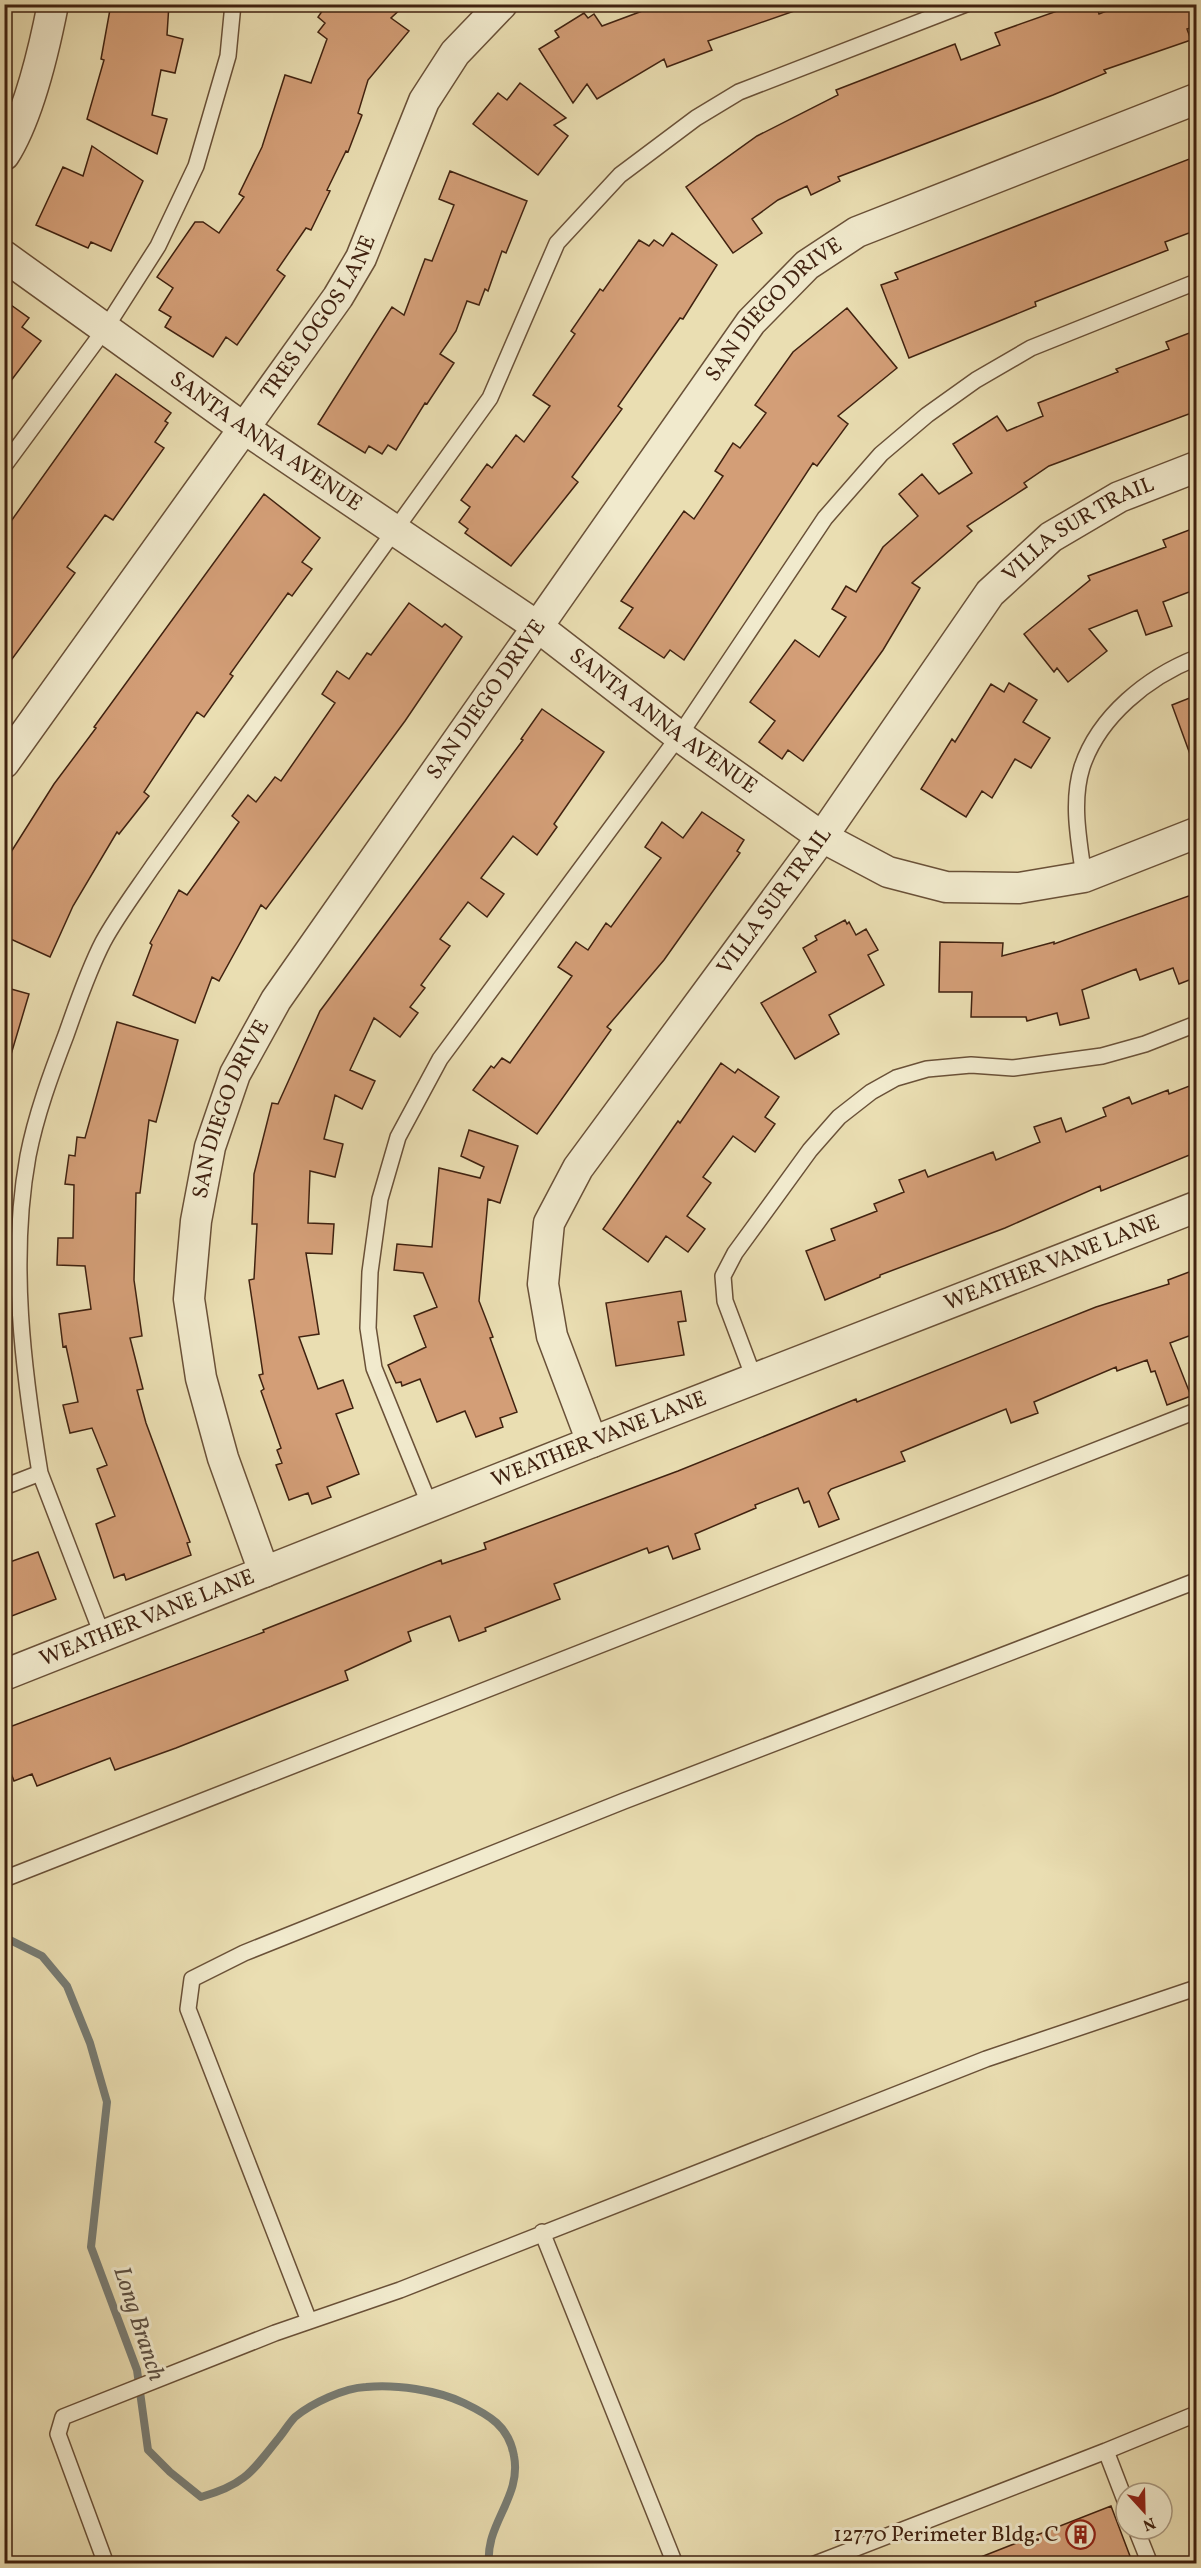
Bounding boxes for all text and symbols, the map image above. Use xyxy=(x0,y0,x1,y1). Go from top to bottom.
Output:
street label: SAN DIEGO DRIVE xyxy=(698,230,849,388)
street label: TRES LOGOS LANE xyxy=(254,231,384,406)
street label: SANTA ANNA AVENUE xyxy=(163,364,368,519)
street label: VILLA SUR TRAIL xyxy=(996,469,1159,590)
street label: SAN DIEGO DRIVE xyxy=(419,613,553,786)
street label: SANTA ANNA AVENUE xyxy=(562,641,763,802)
street label: VILLA SUR TRAIL xyxy=(710,821,840,981)
street label: SAN DIEGO DRIVE xyxy=(185,1014,278,1201)
street label: WEATHER VANE LANE xyxy=(940,1207,1164,1319)
street label: WEATHER VANE LANE xyxy=(487,1383,711,1496)
street label: WEATHER VANE LANE xyxy=(35,1562,259,1675)
water label: Long Branch xyxy=(104,2262,172,2386)
north arrow xyxy=(1114,2481,1174,2541)
text: N xyxy=(1139,2511,1158,2536)
building icon: 12770 Perimeter Bldg. C xyxy=(1064,2519,1096,2551)
place label: 12770 Perimeter Bldg. C xyxy=(833,2520,1059,2551)

